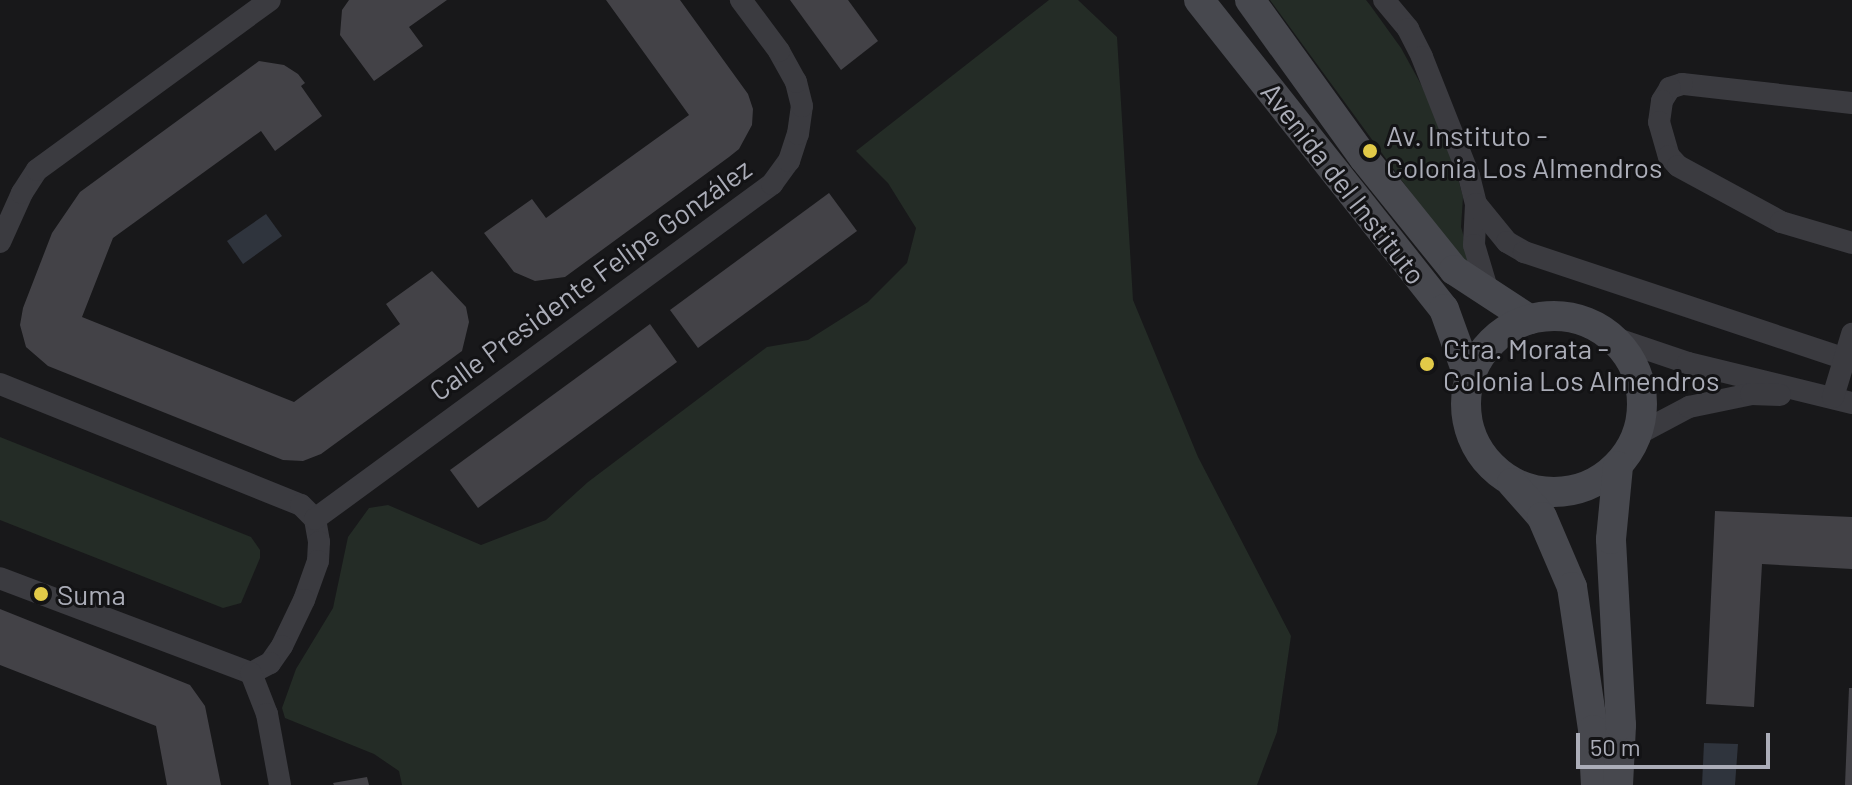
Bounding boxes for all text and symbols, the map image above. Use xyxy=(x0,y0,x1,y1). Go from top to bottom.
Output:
street label: Avenida del Instituto xyxy=(1255,75,1433,291)
place label: Av. Instituto - Colonia Los Almendros xyxy=(1386,118,1663,184)
marker: Av. Instituto - Colonia Los Almendros xyxy=(1361,142,1379,160)
street label: Calle Presidente Felipe González xyxy=(423,151,757,407)
place label: Ctra. Morata - Colonia Los Almendros xyxy=(1443,331,1720,397)
marker: Ctra. Morata - Colonia Los Almendros xyxy=(1418,355,1436,373)
place label: Suma xyxy=(57,577,126,611)
marker: Suma xyxy=(32,585,50,603)
scale bar xyxy=(1580,717,1774,767)
text: 50 m xyxy=(1590,732,1641,761)

